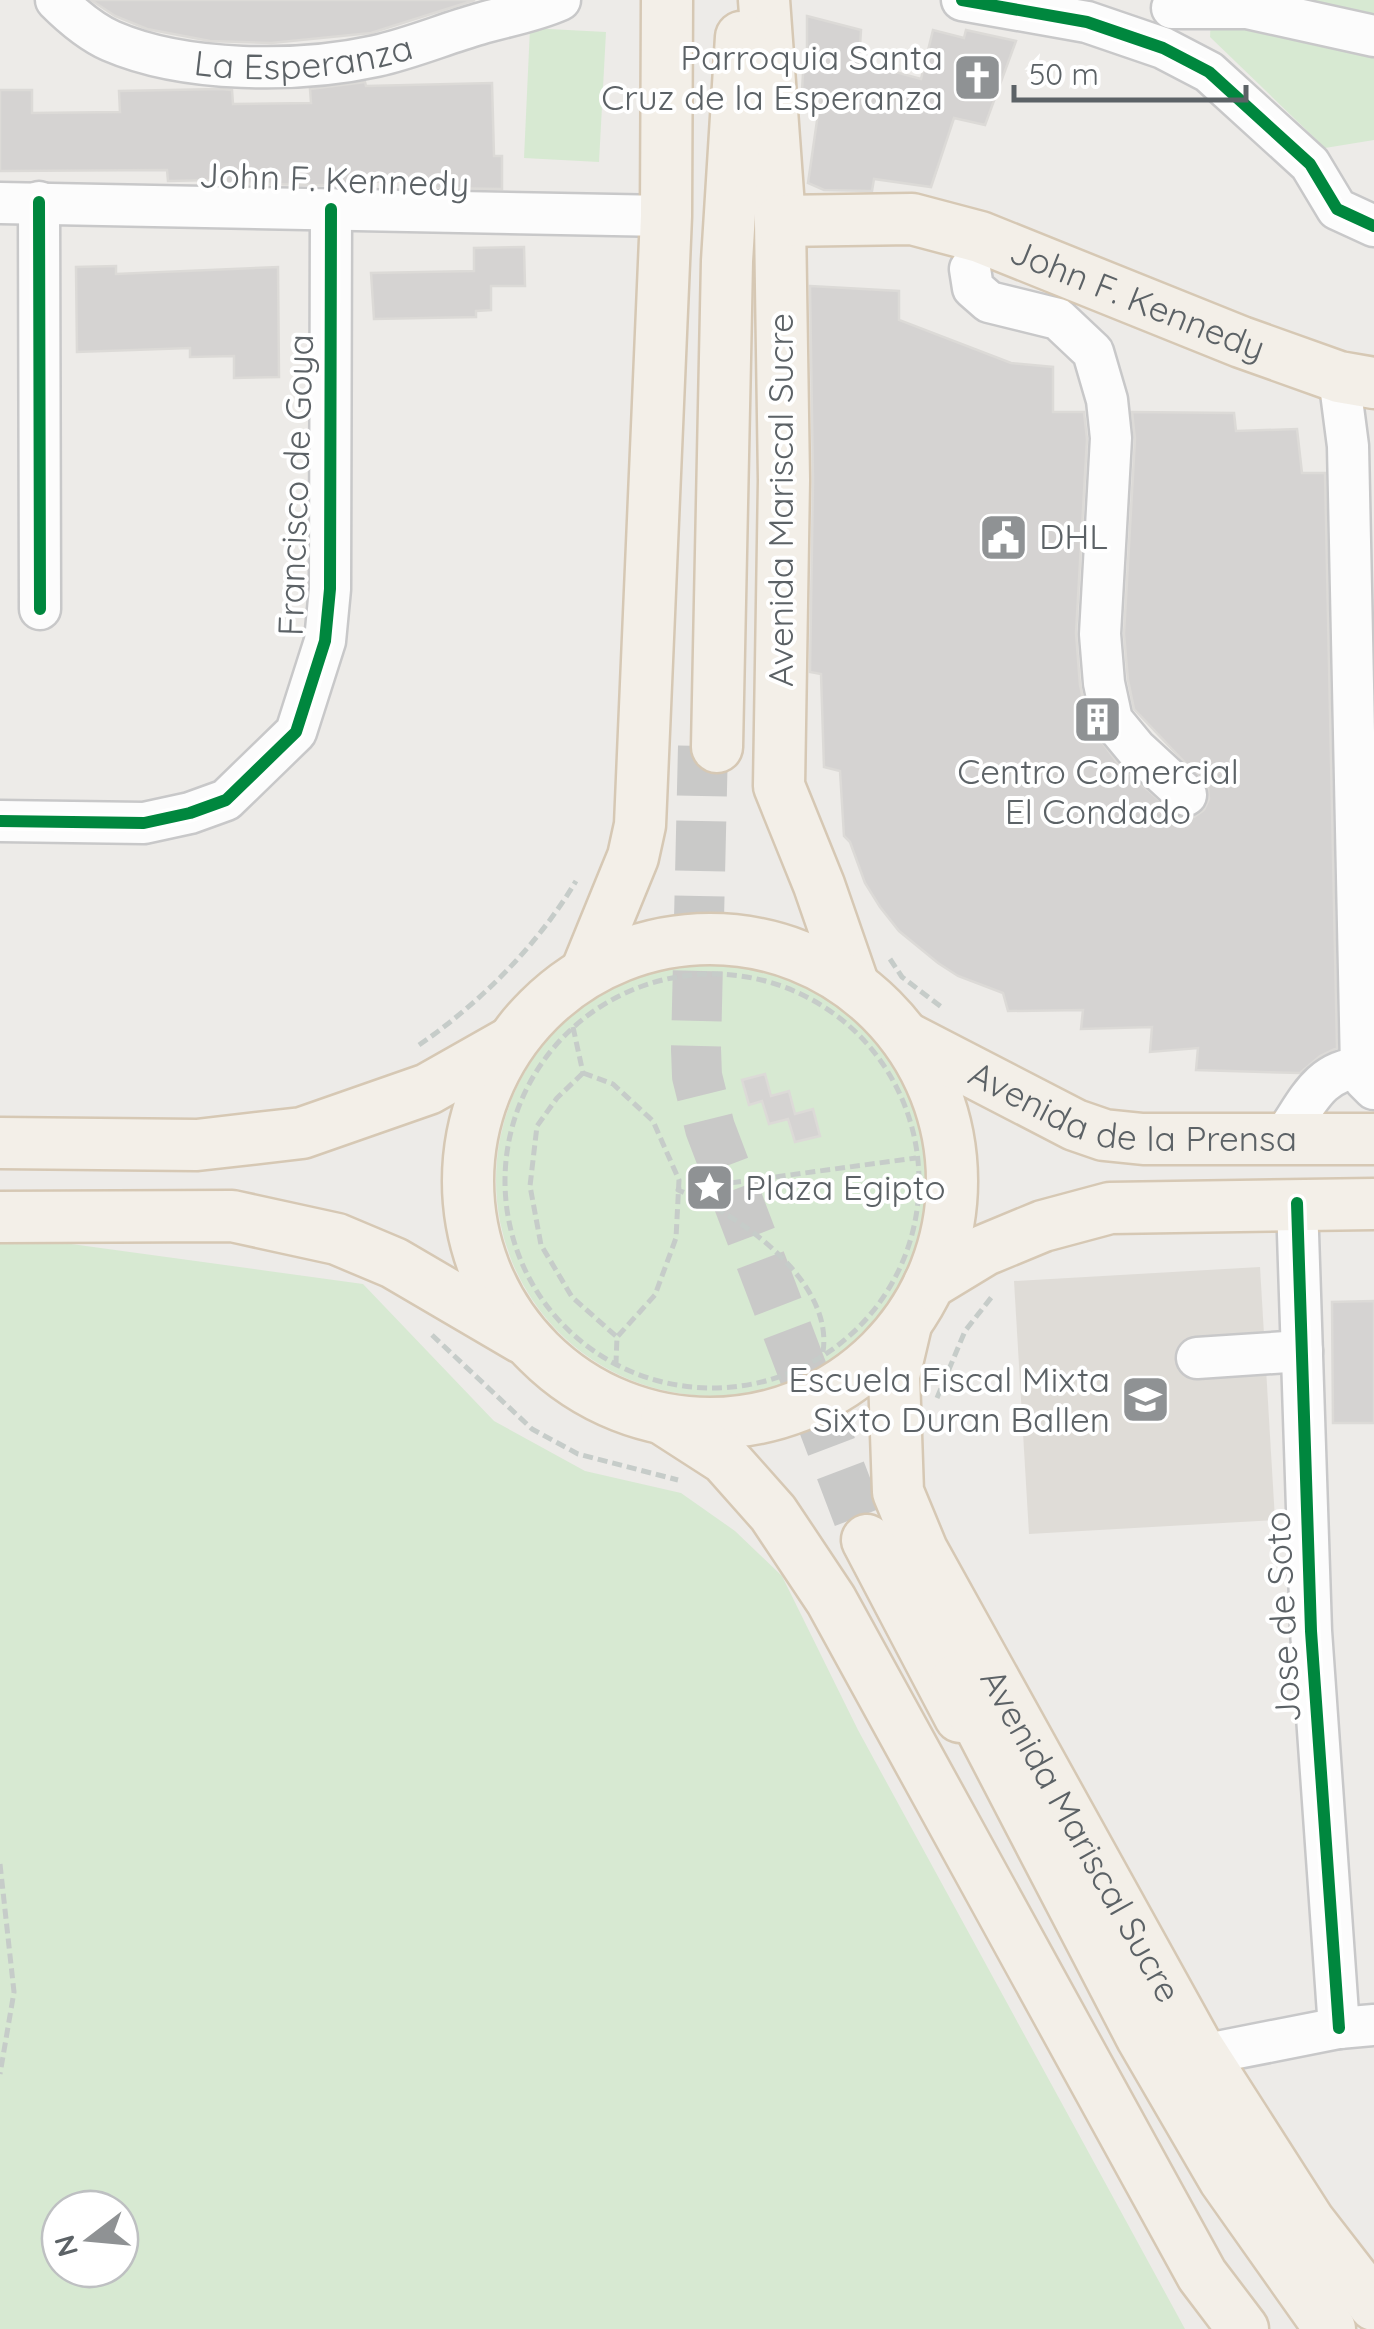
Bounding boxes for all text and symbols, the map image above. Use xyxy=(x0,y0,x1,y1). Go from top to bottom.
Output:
street label: La Esperanza xyxy=(192,24,417,88)
place label: Parroquia Santa Cruz de la Esperanza xyxy=(601,35,943,119)
scale bar xyxy=(1014,40,1246,102)
church icon: Parroquia Santa Cruz de la Esperanza xyxy=(952,52,1004,104)
text: 50 m xyxy=(1029,55,1099,93)
street label: John F. Kennedy xyxy=(198,152,470,206)
street label: John F. Kennedy xyxy=(1004,228,1271,370)
street label: Avenida Mariscal Sucre xyxy=(758,313,802,687)
street label: Francisco de Goya xyxy=(268,333,322,637)
public building icon: DHL xyxy=(978,511,1030,563)
place label: DHL xyxy=(1039,514,1108,558)
building icon: Centro Comercial El Condado xyxy=(1072,694,1124,746)
place label: Centro Comercial El Condado xyxy=(957,749,1239,833)
street label: Avenida de la Prensa xyxy=(962,1051,1297,1160)
place icon: Plaza Egipto xyxy=(684,1162,736,1214)
place label: Plaza Egipto xyxy=(745,1165,946,1209)
place label: Escuela Fiscal Mixta Sixto Duran Ballen xyxy=(788,1357,1110,1441)
school or university icon: Escuela Fiscal Mixta Sixto Duran Ballen xyxy=(1119,1374,1171,1426)
street label: Jose de Soto xyxy=(1255,1510,1309,1724)
street label: Avenida Mariscal Sucre xyxy=(971,1661,1191,2010)
north arrow xyxy=(40,2189,140,2289)
text: N xyxy=(46,2231,85,2261)

